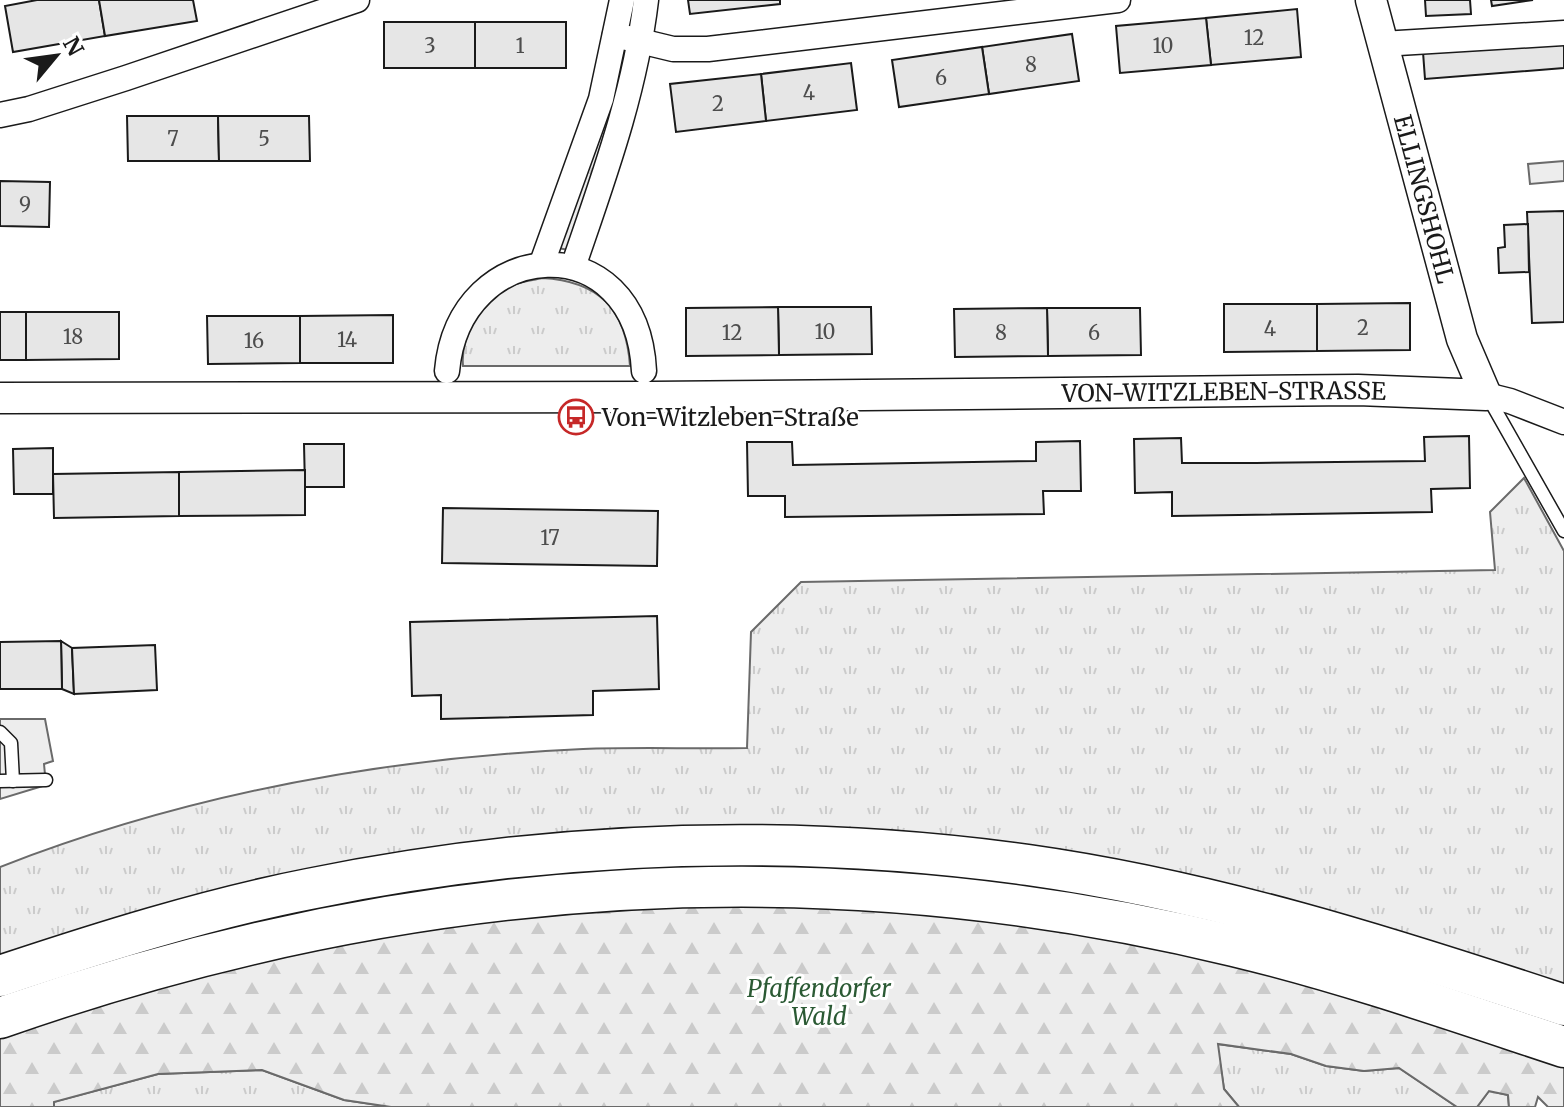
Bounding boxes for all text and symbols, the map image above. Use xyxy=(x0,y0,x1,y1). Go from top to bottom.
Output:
north arrow xyxy=(16,16,96,96)
house number: 12 xyxy=(1244,25,1264,50)
text: N xyxy=(57,32,90,61)
house number: 3 xyxy=(424,33,436,58)
house number: 1 xyxy=(515,33,525,58)
house number: 10 xyxy=(1152,33,1174,58)
house number: 8 xyxy=(1025,52,1037,77)
house number: 6 xyxy=(935,65,947,90)
house number: 4 xyxy=(803,80,815,105)
house number: 2 xyxy=(712,91,724,116)
street label: ELLINGSHOHL xyxy=(1387,111,1461,287)
house number: 7 xyxy=(167,126,179,151)
house number: 5 xyxy=(258,126,270,151)
house number: 9 xyxy=(19,192,31,217)
house number: 2 xyxy=(1357,315,1369,340)
house number: 4 xyxy=(1264,316,1276,341)
house number: 10 xyxy=(814,319,836,344)
house number: 12 xyxy=(722,320,742,345)
house number: 8 xyxy=(995,320,1007,345)
house number: 6 xyxy=(1088,320,1100,345)
house number: 18 xyxy=(63,324,83,349)
house number: 14 xyxy=(337,327,357,352)
house number: 16 xyxy=(244,328,264,353)
street label: VON-WITZLEBEN-STRASSE xyxy=(1061,374,1388,408)
bus stop icon: Von-Witzleben-Straße xyxy=(557,398,595,436)
place label: Von-Witzleben-Straße xyxy=(601,402,859,433)
house number: 17 xyxy=(540,525,560,550)
park label: Pfaffendorfer Wald xyxy=(747,973,892,1032)

